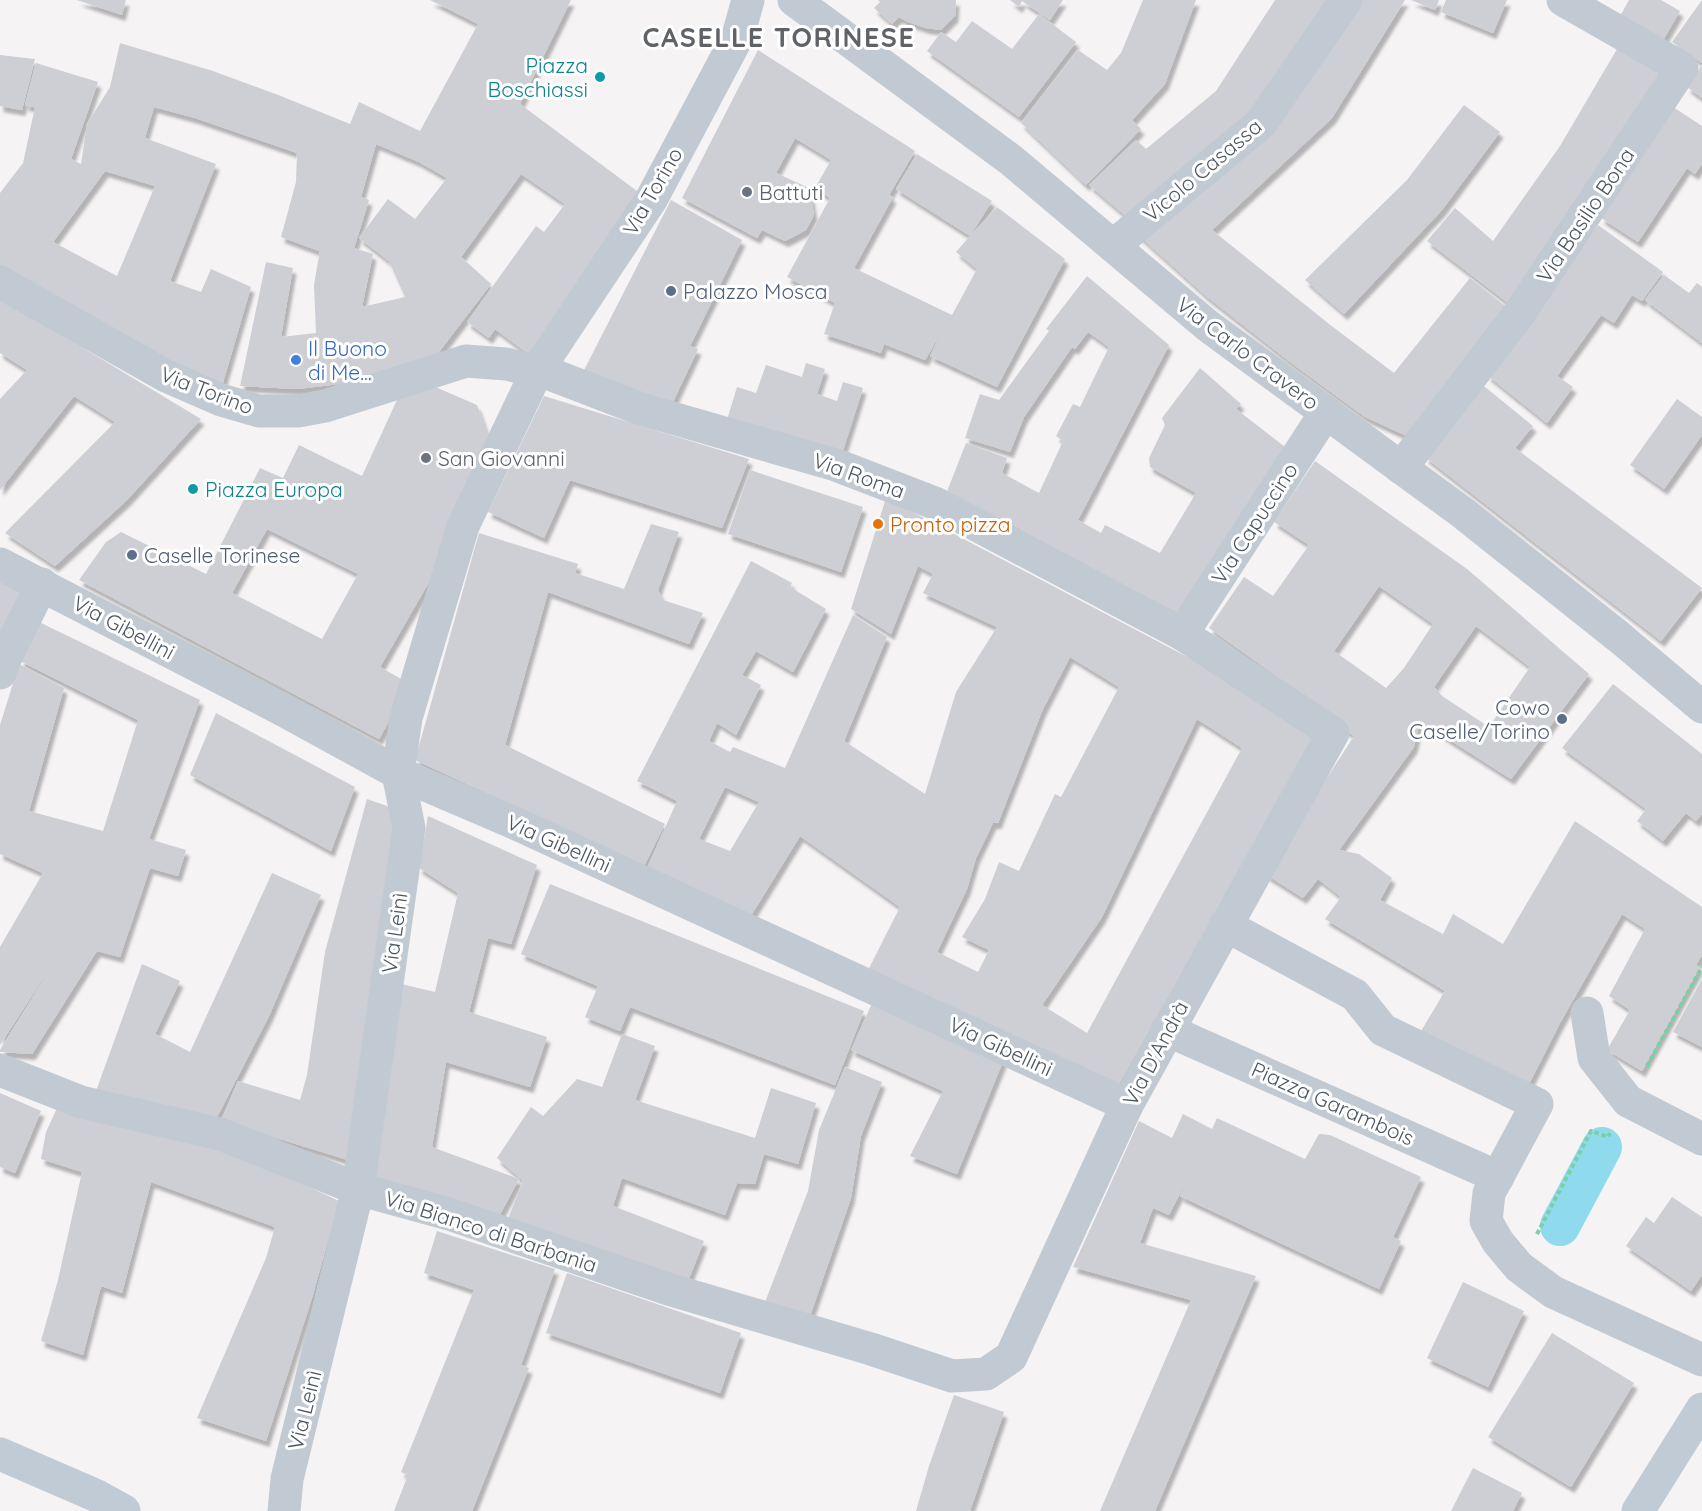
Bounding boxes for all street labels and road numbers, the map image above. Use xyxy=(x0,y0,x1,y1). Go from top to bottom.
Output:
street label: Vicolo Casassa xyxy=(1137,113,1267,227)
street label: Via Torino xyxy=(616,142,688,240)
street label: Via Basilio Bona xyxy=(1530,143,1640,287)
street label: Via Carlo Cravero xyxy=(1172,291,1324,415)
street label: Via Torino xyxy=(157,360,257,420)
street label: Via Roma xyxy=(810,446,908,504)
street label: Via Capuccino xyxy=(1205,458,1303,588)
street label: Via Gibellini xyxy=(69,589,179,665)
street label: Via Gibellini xyxy=(503,808,615,878)
street label: Via Leinì xyxy=(375,891,413,975)
street label: Via D'Andrà xyxy=(1117,996,1193,1110)
street label: Via Gibellini xyxy=(945,1011,1057,1081)
street label: Piazza Garambois xyxy=(1248,1055,1418,1151)
street label: Via Bianco di Barbania xyxy=(382,1184,600,1278)
street label: Via Leinì xyxy=(282,1368,326,1452)

